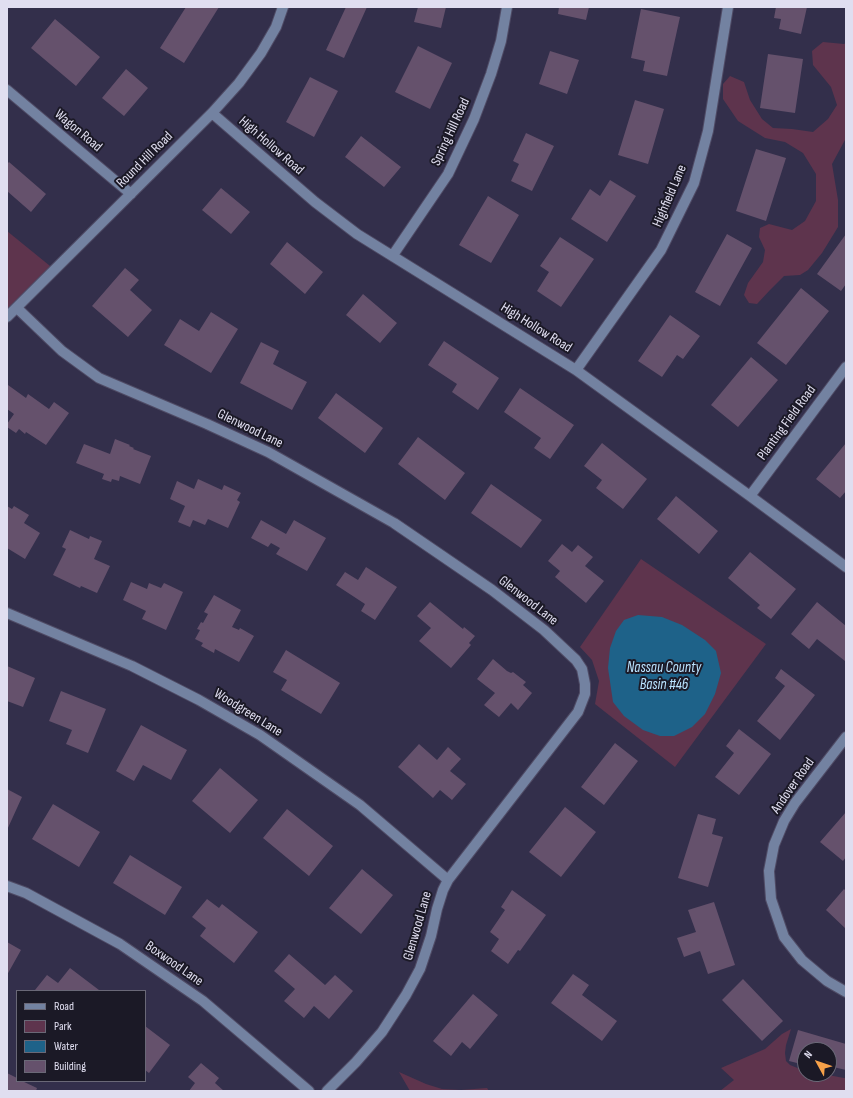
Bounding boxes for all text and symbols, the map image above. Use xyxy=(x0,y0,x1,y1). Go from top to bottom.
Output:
street label: Spring Hill Road xyxy=(428,96,474,168)
street label: Wagon Road xyxy=(51,106,105,156)
street label: High Hollow Road xyxy=(235,113,307,179)
street label: Round Hill Road xyxy=(113,128,177,192)
street label: Highfield Lane xyxy=(649,162,691,230)
street label: High Hollow Road xyxy=(497,299,575,357)
street label: Planting Field Road xyxy=(754,382,820,464)
street label: Glenwood Lane xyxy=(214,406,286,452)
street label: Glenwood Lane xyxy=(495,573,561,629)
water label: Nassau County Basin #46 xyxy=(627,659,701,694)
street label: Woodgreen Lane xyxy=(211,685,285,741)
street label: Andover Road xyxy=(768,755,818,817)
street label: Glenwood Lane xyxy=(400,890,436,962)
street label: Boxwood Lane xyxy=(142,938,206,990)
legend xyxy=(16,990,146,1082)
text: Road xyxy=(54,999,74,1014)
text: Park xyxy=(54,1019,72,1034)
text: Water xyxy=(54,1039,78,1054)
north arrow xyxy=(797,1042,837,1082)
text: N xyxy=(801,1048,815,1061)
text: Building xyxy=(54,1059,86,1074)

